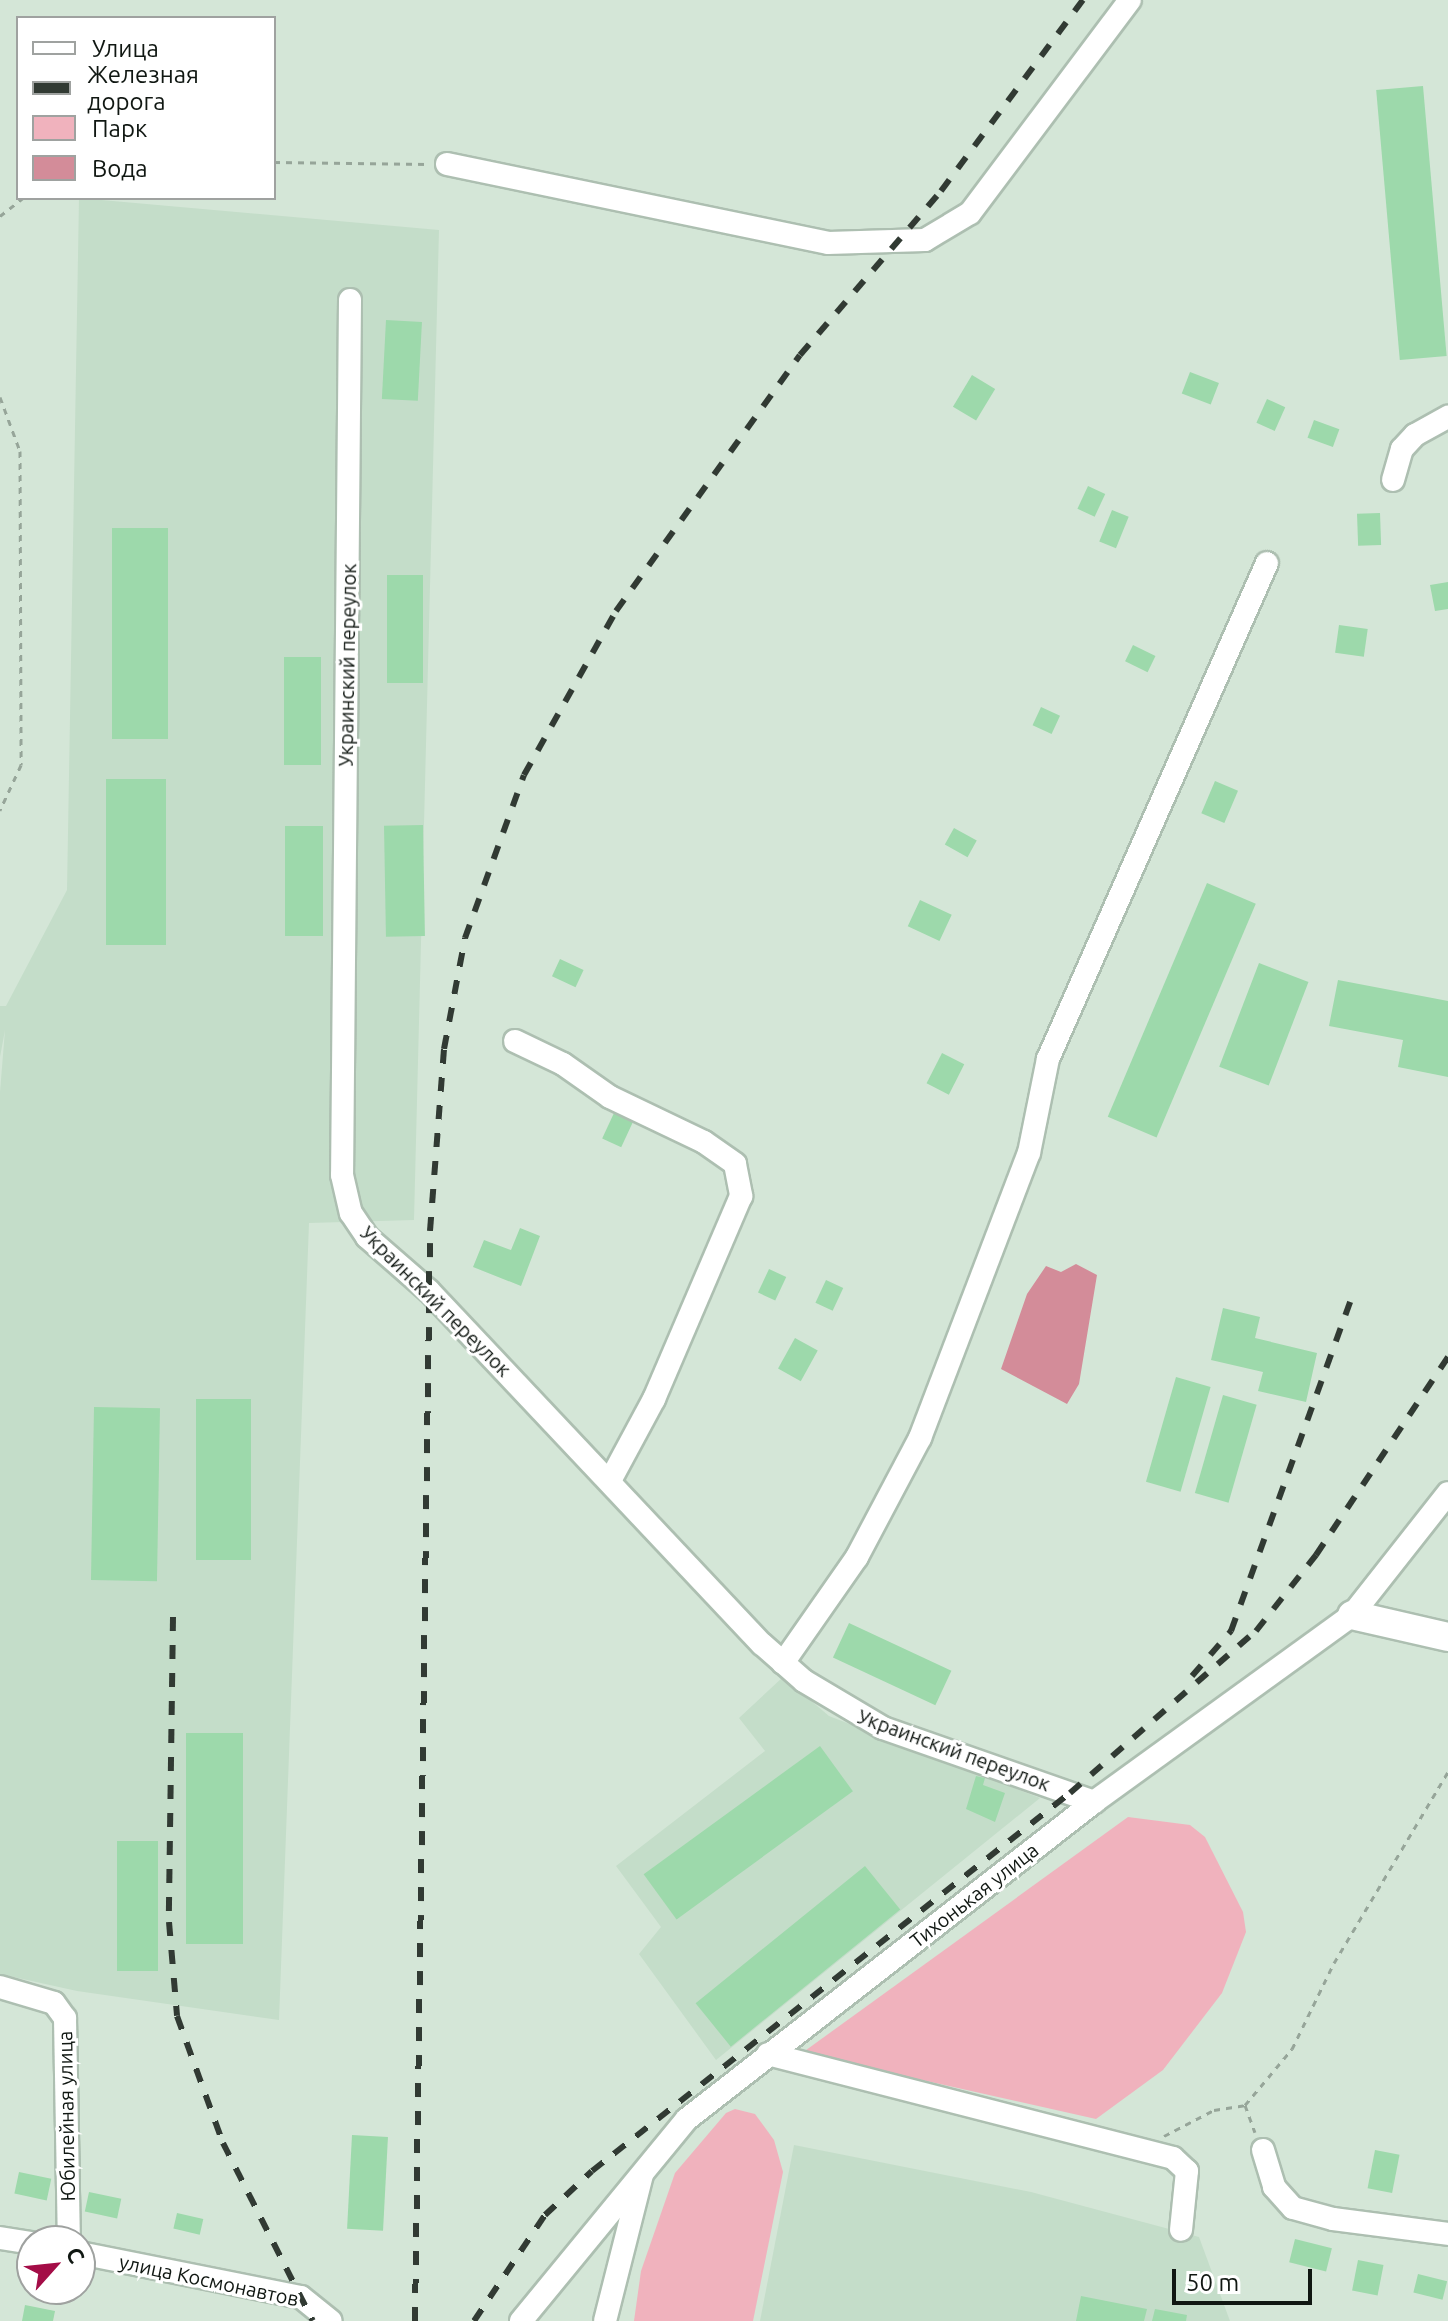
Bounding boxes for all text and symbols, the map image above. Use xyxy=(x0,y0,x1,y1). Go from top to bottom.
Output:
legend xyxy=(16,16,276,200)
text: Улица xyxy=(92,35,159,62)
text: Железная дорога xyxy=(87,61,199,115)
text: Парк xyxy=(92,115,147,142)
text: Вода xyxy=(92,155,148,182)
street label: Украинский переулок xyxy=(333,563,361,767)
street label: Украинский переулок xyxy=(356,1221,516,1381)
street label: Украинский переулок xyxy=(855,1704,1053,1796)
street label: Тихонькая улица xyxy=(905,1837,1043,1953)
street label: Юбилейная улица xyxy=(53,2031,79,2201)
north arrow xyxy=(16,2225,96,2305)
text: С xyxy=(62,2243,90,2267)
street label: улица Космонавтов xyxy=(117,2249,301,2311)
scale bar xyxy=(1176,2253,1316,2303)
text: 50 m xyxy=(1186,2269,1239,2296)

